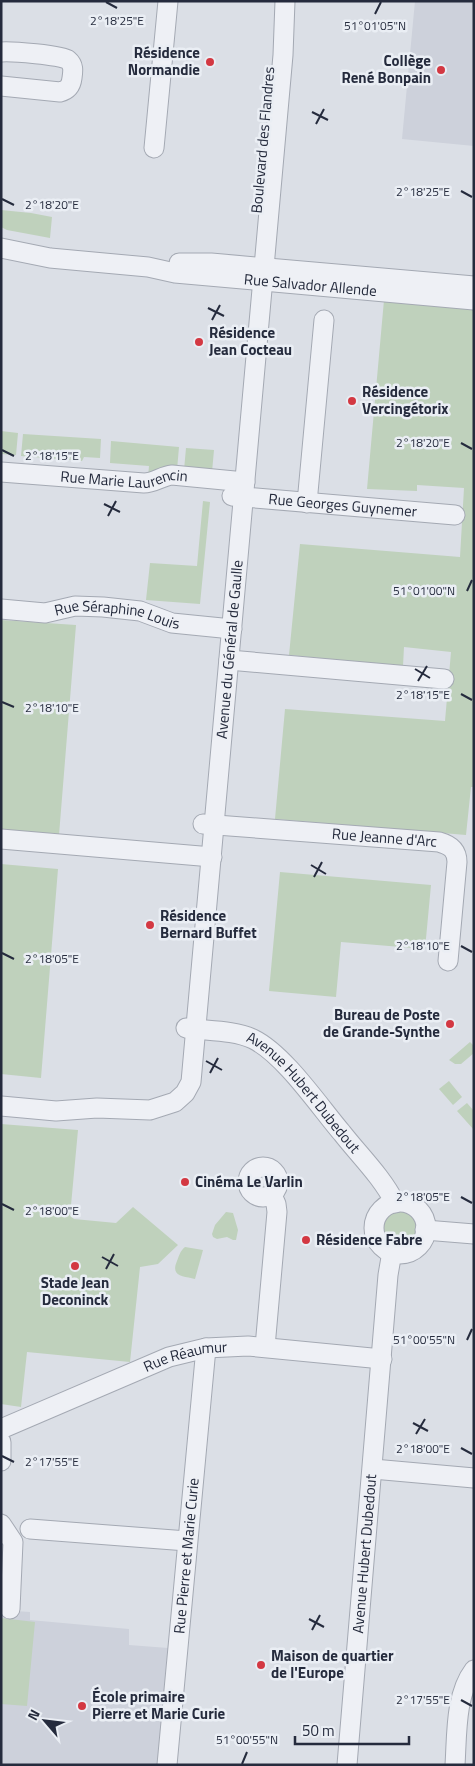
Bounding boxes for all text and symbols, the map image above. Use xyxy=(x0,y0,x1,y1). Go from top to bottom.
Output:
text: 2°18'25"E xyxy=(90,11,144,30)
text: 51°01'05"N xyxy=(344,16,406,35)
place label: Résidence Normandie xyxy=(128,41,200,81)
place label: Collège René Bonpain xyxy=(342,49,431,89)
marker: Résidence Normandie xyxy=(204,56,216,68)
marker: Collège René Bonpain xyxy=(435,64,447,76)
street label: Boulevard des Flandres xyxy=(245,66,280,214)
text: 2°18'25"E xyxy=(396,182,450,201)
text: 2°18'20"E xyxy=(25,195,79,214)
street label: Rue Salvador Allende xyxy=(243,267,378,302)
place label: Résidence Jean Cocteau xyxy=(209,321,292,361)
marker: Résidence Jean Cocteau xyxy=(193,336,205,348)
place label: Résidence Vercingétorix xyxy=(362,380,448,420)
marker: Résidence Vercingétorix xyxy=(346,395,358,407)
text: 2°18'20"E xyxy=(396,433,450,452)
text: 2°18'15"E xyxy=(25,446,79,465)
street label: Rue Marie Laurencin xyxy=(60,463,189,494)
street label: Rue Georges Guynemer xyxy=(267,487,418,523)
street label: Avenue du Général de Gaulle xyxy=(210,559,249,740)
text: 51°01'00"N xyxy=(393,581,455,600)
street label: Rue Séraphine Louis xyxy=(52,593,181,635)
text: 2°18'15"E xyxy=(396,685,450,704)
text: 2°18'10"E xyxy=(25,698,79,717)
street label: Rue Jeanne d'Arc xyxy=(331,822,438,853)
place label: Résidence Bernard Buffet xyxy=(160,904,257,944)
marker: Résidence Bernard Buffet xyxy=(144,919,156,931)
text: 2°18'10"E xyxy=(396,936,450,955)
text: 2°18'05"E xyxy=(25,949,79,968)
place label: Bureau de Poste de Grande-Synthe xyxy=(323,1003,440,1043)
marker: Bureau de Poste de Grande-Synthe xyxy=(444,1018,456,1030)
street label: Avenue Hubert Dubedout xyxy=(243,1026,367,1159)
place label: Cinéma Le Varlin xyxy=(195,1170,303,1193)
marker: Cinéma Le Varlin xyxy=(179,1176,191,1188)
text: 2°18'05"E xyxy=(396,1187,450,1206)
text: 2°18'00"E xyxy=(25,1201,79,1220)
place label: Résidence Fabre xyxy=(316,1228,423,1251)
marker: Résidence Fabre xyxy=(300,1234,312,1246)
marker: Stade Jean Deconinck xyxy=(69,1260,81,1272)
place label: Stade Jean Deconinck xyxy=(41,1271,109,1311)
text: 51°00'55"N xyxy=(393,1330,455,1349)
street label: Rue Réaumur xyxy=(140,1335,228,1378)
text: 2°18'00"E xyxy=(396,1439,450,1458)
text: 2°17'55"E xyxy=(25,1452,79,1471)
street label: Avenue Hubert Dubedout xyxy=(346,1472,382,1634)
street label: Rue Pierre et Marie Curie xyxy=(167,1477,205,1635)
place label: Maison de quartier de l'Europe xyxy=(271,1644,394,1684)
marker: Maison de quartier de l'Europe xyxy=(255,1659,267,1671)
place label: École primaire Pierre et Marie Curie xyxy=(92,1685,226,1725)
text: 2°17'55"E xyxy=(396,1690,450,1709)
north arrow xyxy=(20,1696,70,1746)
marker: École primaire Pierre et Marie Curie xyxy=(76,1700,88,1712)
text: N xyxy=(22,1705,45,1724)
scale bar xyxy=(295,1714,409,1746)
text: 50 m xyxy=(302,1719,335,1742)
text: 51°00'55"N xyxy=(216,1730,278,1749)

